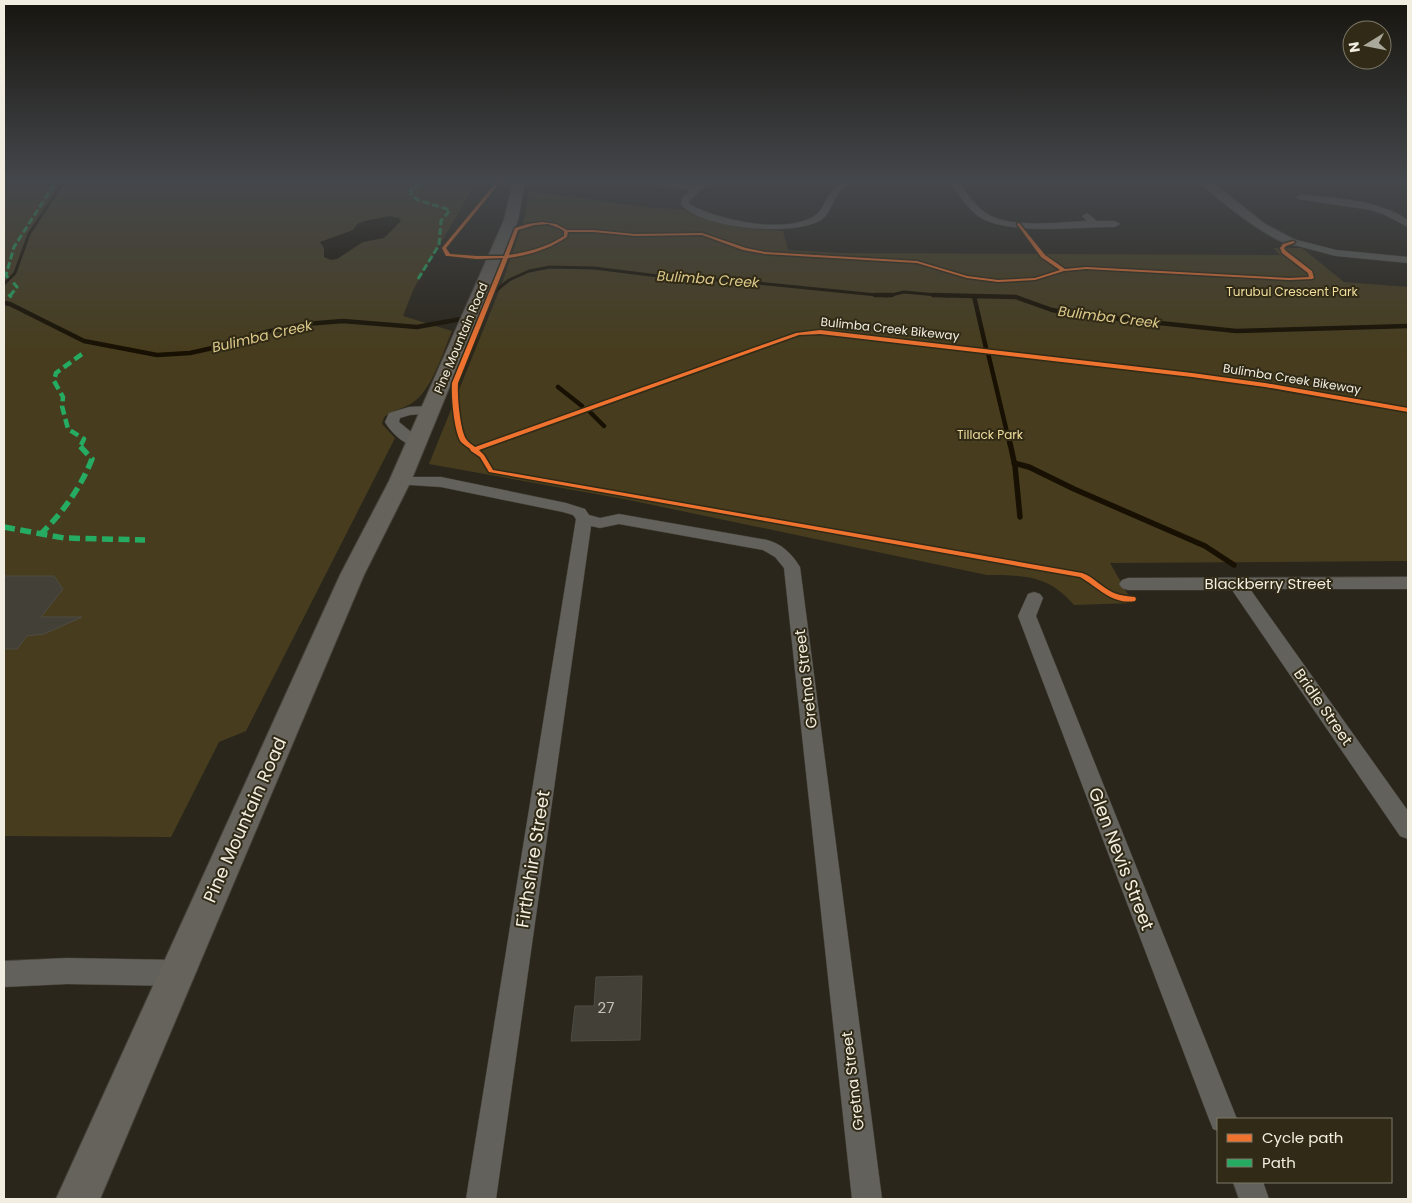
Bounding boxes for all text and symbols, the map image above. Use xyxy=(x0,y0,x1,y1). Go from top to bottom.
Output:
north arrow xyxy=(1342,20,1392,70)
text: N xyxy=(1343,40,1365,54)
water label: Bulimba Creek xyxy=(656,265,761,293)
street label: Pine Mountain Road xyxy=(429,280,492,396)
park label: Turubul Crescent Park xyxy=(1226,283,1359,300)
water label: Bulimba Creek xyxy=(1057,301,1162,333)
street label: Bulimba Creek Bikeway xyxy=(820,313,960,344)
water label: Bulimba Creek xyxy=(210,315,315,357)
street label: Bulimba Creek Bikeway xyxy=(1222,359,1362,398)
park label: Tillack Park xyxy=(957,426,1024,443)
street label: Blackberry Street xyxy=(1205,573,1331,594)
street label: Gretna Street xyxy=(789,628,822,730)
street label: Bridle Street xyxy=(1289,664,1358,749)
street label: Pine Mountain Road xyxy=(197,733,292,906)
street label: Glen Nevis Street xyxy=(1083,784,1160,934)
street label: Firthshire Street xyxy=(509,788,556,930)
house number: 27 xyxy=(598,997,614,1018)
street label: Gretna Street xyxy=(836,1030,869,1132)
legend xyxy=(1217,1118,1392,1183)
text: Cycle path xyxy=(1262,1127,1343,1148)
text: Path xyxy=(1262,1152,1296,1173)

